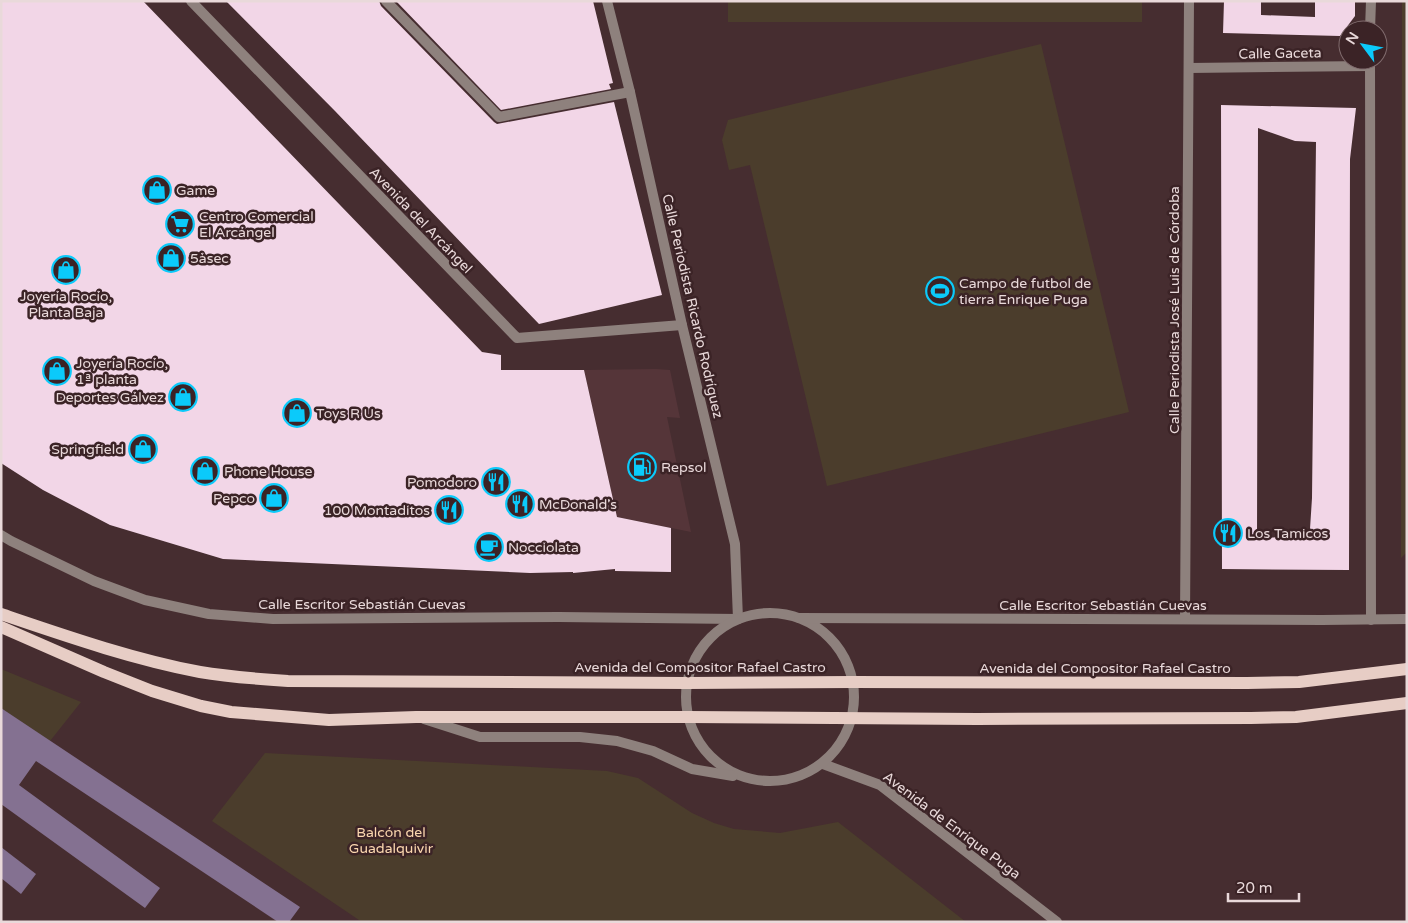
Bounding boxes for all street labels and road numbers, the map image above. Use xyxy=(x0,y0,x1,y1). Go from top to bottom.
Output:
street label: Calle Gaceta xyxy=(1238,44,1322,63)
street label: Avenida del Arcángel xyxy=(366,164,476,277)
street label: Calle Periodista José Luis de Córdoba xyxy=(1166,186,1183,434)
street label: Calle Periodista Ricardo Rodríguez xyxy=(658,192,727,420)
street label: Calle Escritor Sebastián Cuevas xyxy=(258,596,466,613)
street label: Calle Escritor Sebastián Cuevas xyxy=(999,597,1207,614)
street label: Avenida del Compositor Rafael Castro xyxy=(574,659,826,676)
street label: Avenida del Compositor Rafael Castro xyxy=(979,660,1231,677)
street label: Avenida de Enrique Puga xyxy=(880,768,1024,883)

